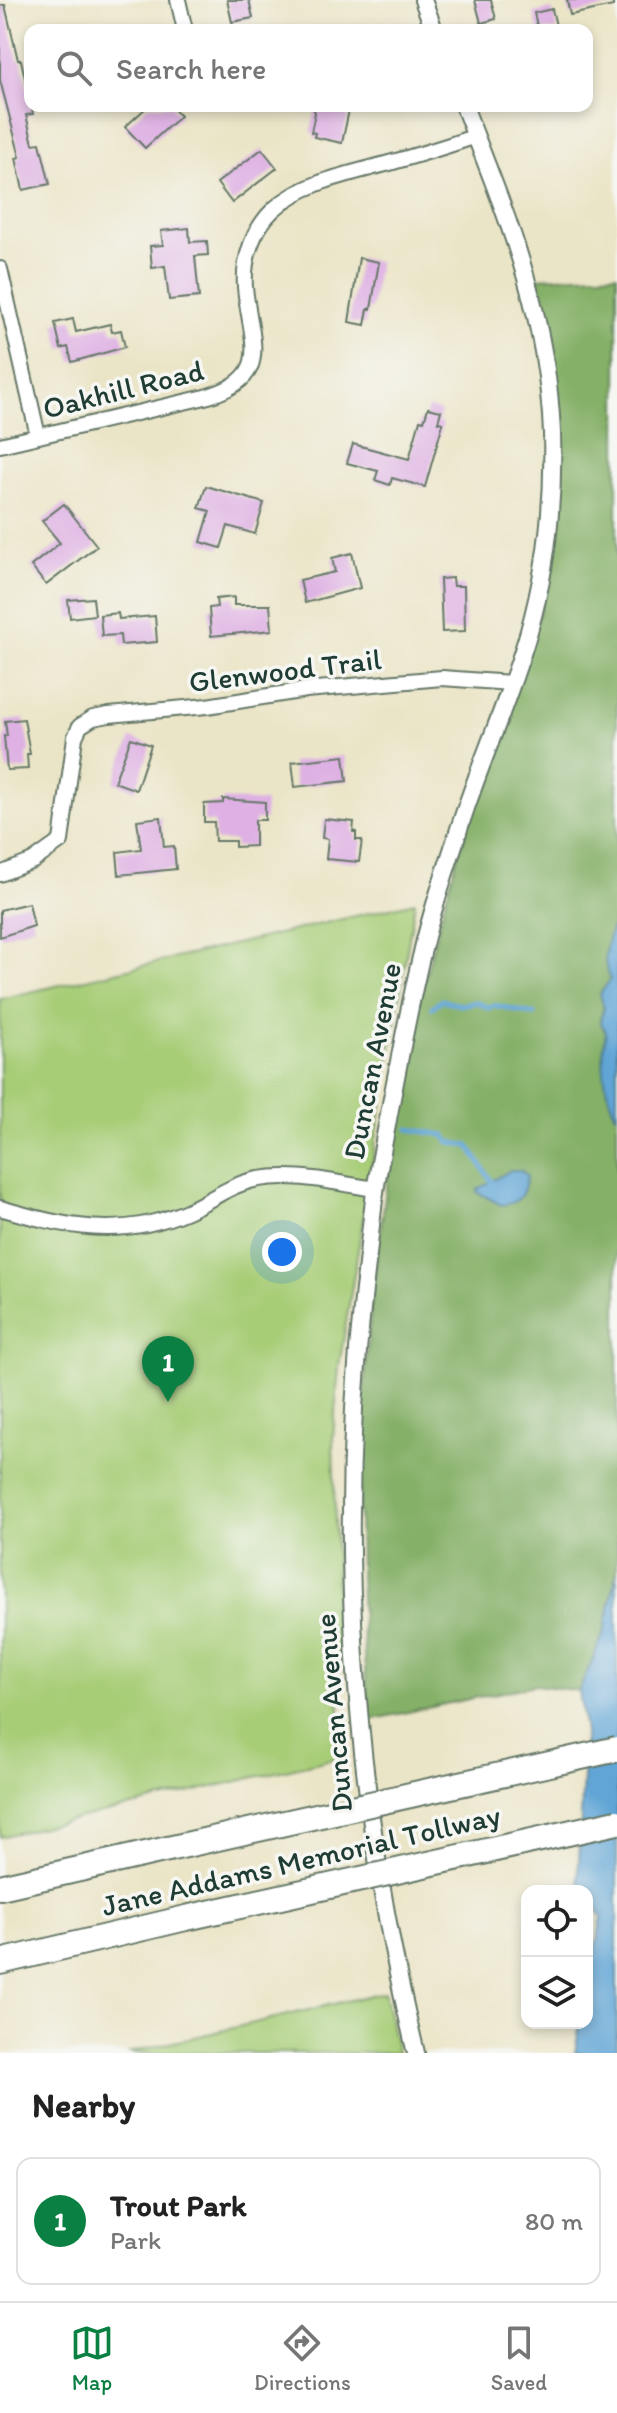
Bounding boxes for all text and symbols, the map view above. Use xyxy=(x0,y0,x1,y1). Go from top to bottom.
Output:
search box xyxy=(24,24,593,112)
icon: search xyxy=(52,46,96,90)
text: Search here xyxy=(116,50,266,87)
street label: Oakhill Road xyxy=(39,351,207,427)
street label: Glenwood Trail xyxy=(187,640,384,700)
street label: Duncan Avenue xyxy=(335,960,409,1162)
your location xyxy=(262,1232,302,1272)
pin: 1 xyxy=(142,1336,194,1402)
street label: Duncan Avenue xyxy=(306,1612,360,1814)
street label: Jane Addams Memorial Tollway xyxy=(98,1796,504,1924)
map controls xyxy=(521,1885,593,2029)
button: locate xyxy=(521,1885,593,1957)
button: layers xyxy=(521,1957,593,2029)
text: Nearby xyxy=(32,2085,135,2126)
text: Trout Park xyxy=(110,2187,246,2224)
text: 1 xyxy=(54,2205,66,2237)
text: 80 m xyxy=(525,2205,583,2237)
text: Park xyxy=(110,2224,161,2256)
tab: Map xyxy=(70,2321,114,2396)
tab: Directions xyxy=(254,2321,351,2396)
tab: Saved xyxy=(491,2321,547,2396)

